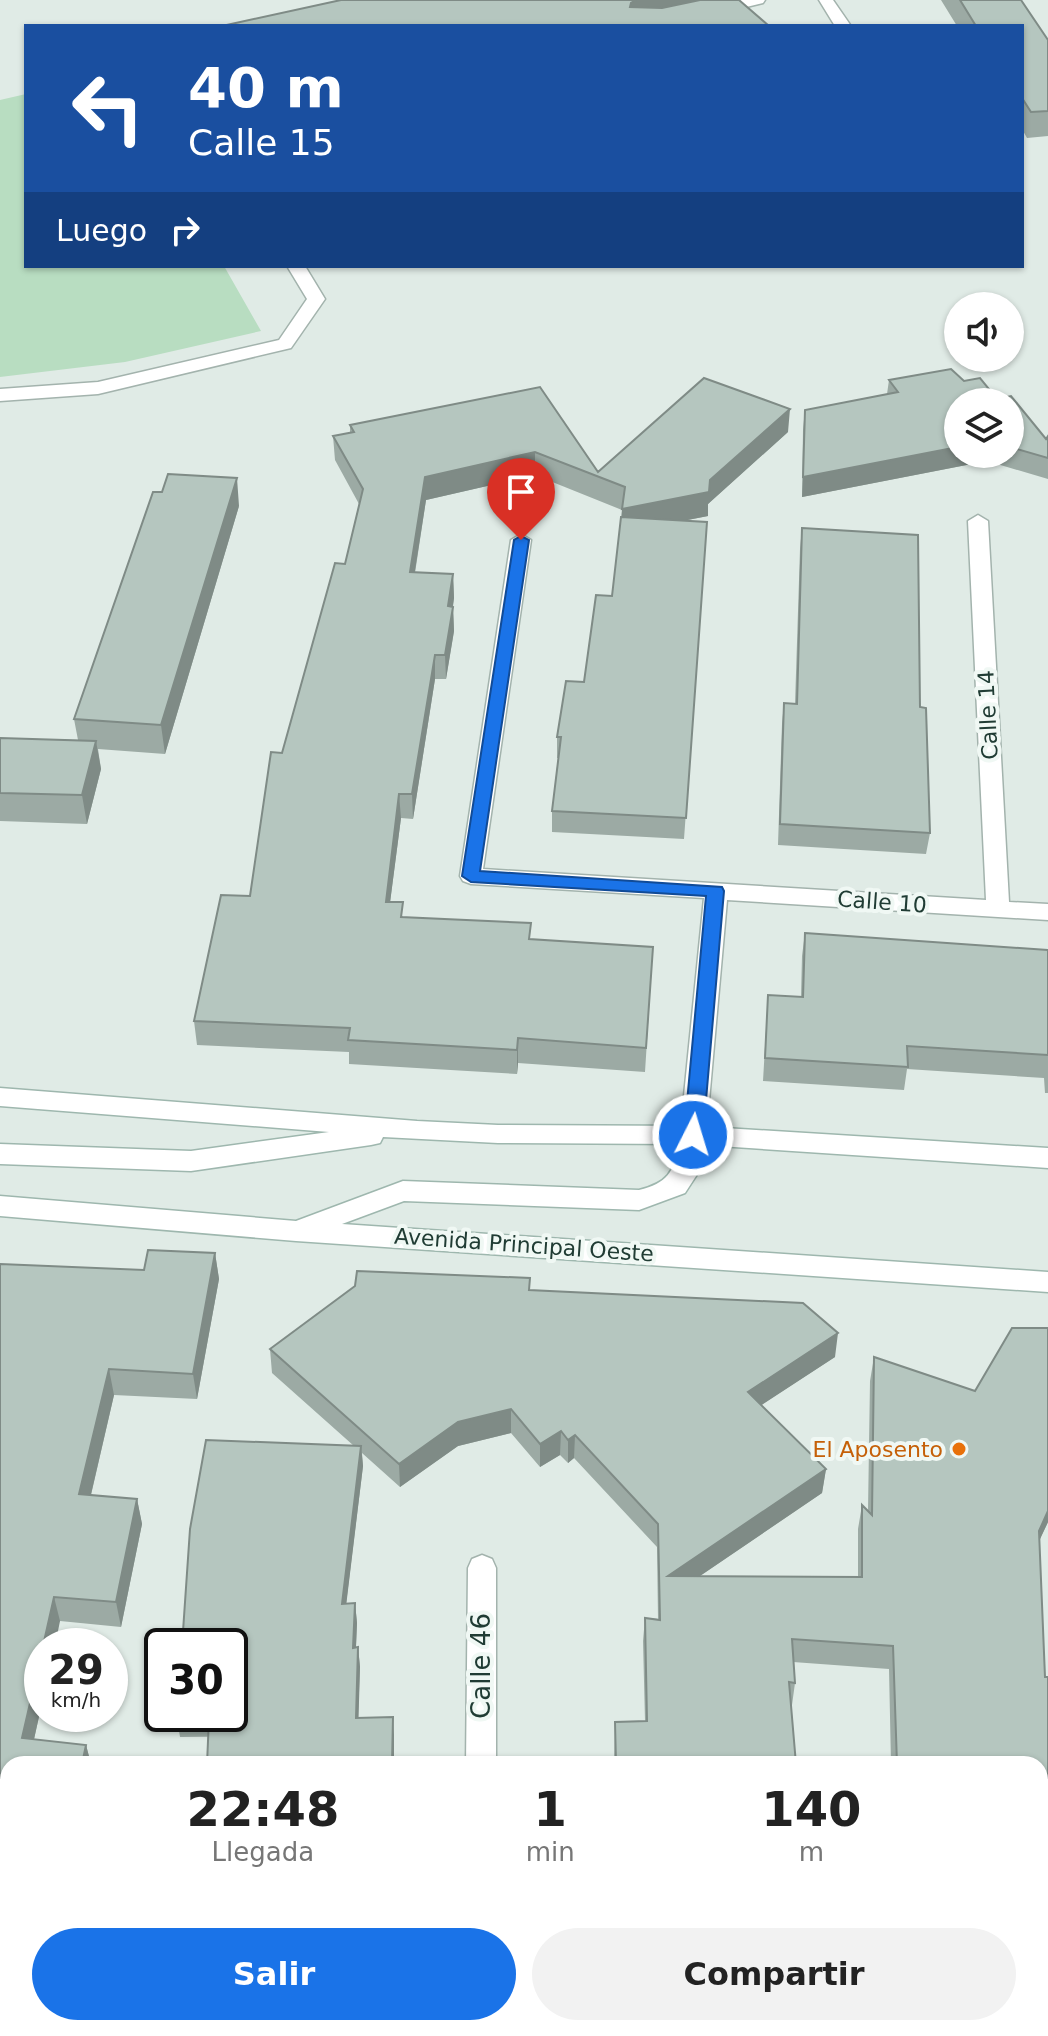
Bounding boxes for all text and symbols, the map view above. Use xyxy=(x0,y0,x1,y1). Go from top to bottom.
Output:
text: 40 m xyxy=(188,55,344,120)
icon: left xyxy=(56,56,160,160)
text: Calle 15 xyxy=(188,122,335,163)
icon: right xyxy=(163,208,207,252)
text: Luego xyxy=(56,213,147,248)
map controls xyxy=(944,292,1024,468)
button: sound xyxy=(944,292,1024,372)
button: layers xyxy=(944,388,1024,468)
pin xyxy=(487,458,555,540)
icon: arrive xyxy=(499,470,543,514)
street label: Calle 14 xyxy=(973,670,1003,760)
street label: Calle 10 xyxy=(836,886,928,918)
position arrow xyxy=(651,1093,735,1177)
street label: Avenida Principal Oeste xyxy=(393,1223,655,1267)
place label: El Aposento xyxy=(812,1437,943,1462)
marker: El Aposento xyxy=(950,1440,968,1458)
street label: Calle 46 xyxy=(466,1613,496,1719)
speed limit sign: 30 xyxy=(144,1628,248,1732)
text: 29 xyxy=(48,1647,104,1693)
text: km/h xyxy=(51,1688,101,1712)
text: 22:48 xyxy=(186,1781,339,1837)
text: 1 xyxy=(534,1781,567,1837)
text: 140 xyxy=(761,1781,861,1837)
text: Llegada xyxy=(212,1837,314,1867)
text: min xyxy=(526,1837,575,1867)
text: m xyxy=(799,1837,824,1867)
button: Salir xyxy=(32,1928,516,2020)
button: Compartir xyxy=(532,1928,1016,2020)

